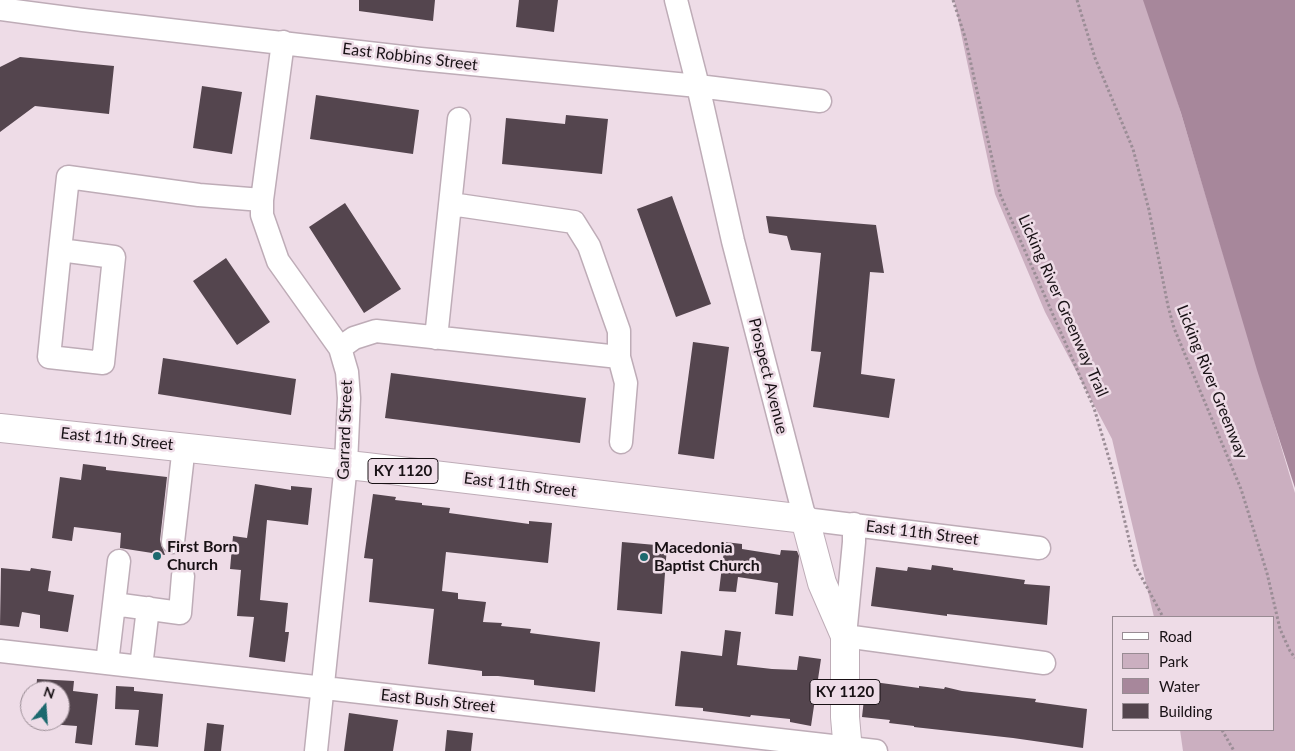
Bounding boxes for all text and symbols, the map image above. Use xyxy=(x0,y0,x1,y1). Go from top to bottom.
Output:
street label: East Robbins Street xyxy=(341,39,479,75)
street label: Licking River Greenway Trail xyxy=(1014,212,1112,400)
street label: Licking River Greenway xyxy=(1172,302,1252,462)
street label: Prospect Avenue xyxy=(744,316,792,436)
street label: Garrard Street xyxy=(334,380,356,480)
street label: East 11th Street xyxy=(60,424,174,454)
road number: KY 1120 xyxy=(368,458,438,484)
street label: East 11th Street xyxy=(463,469,577,501)
street label: East 11th Street xyxy=(865,517,979,549)
place label: First Born Church xyxy=(167,537,238,575)
place label: Macedonia Baptist Church xyxy=(654,538,760,576)
marker: First Born Church xyxy=(151,550,163,562)
marker: Macedonia Baptist Church xyxy=(638,551,650,563)
legend xyxy=(1112,616,1275,731)
text: Road xyxy=(1159,627,1192,645)
text: Park xyxy=(1159,652,1188,670)
text: Water xyxy=(1159,677,1200,695)
road number: KY 1120 xyxy=(810,680,880,704)
north arrow xyxy=(20,681,70,731)
text: N xyxy=(42,682,57,702)
street label: East Bush Street xyxy=(380,685,496,717)
text: Building xyxy=(1159,702,1212,720)

